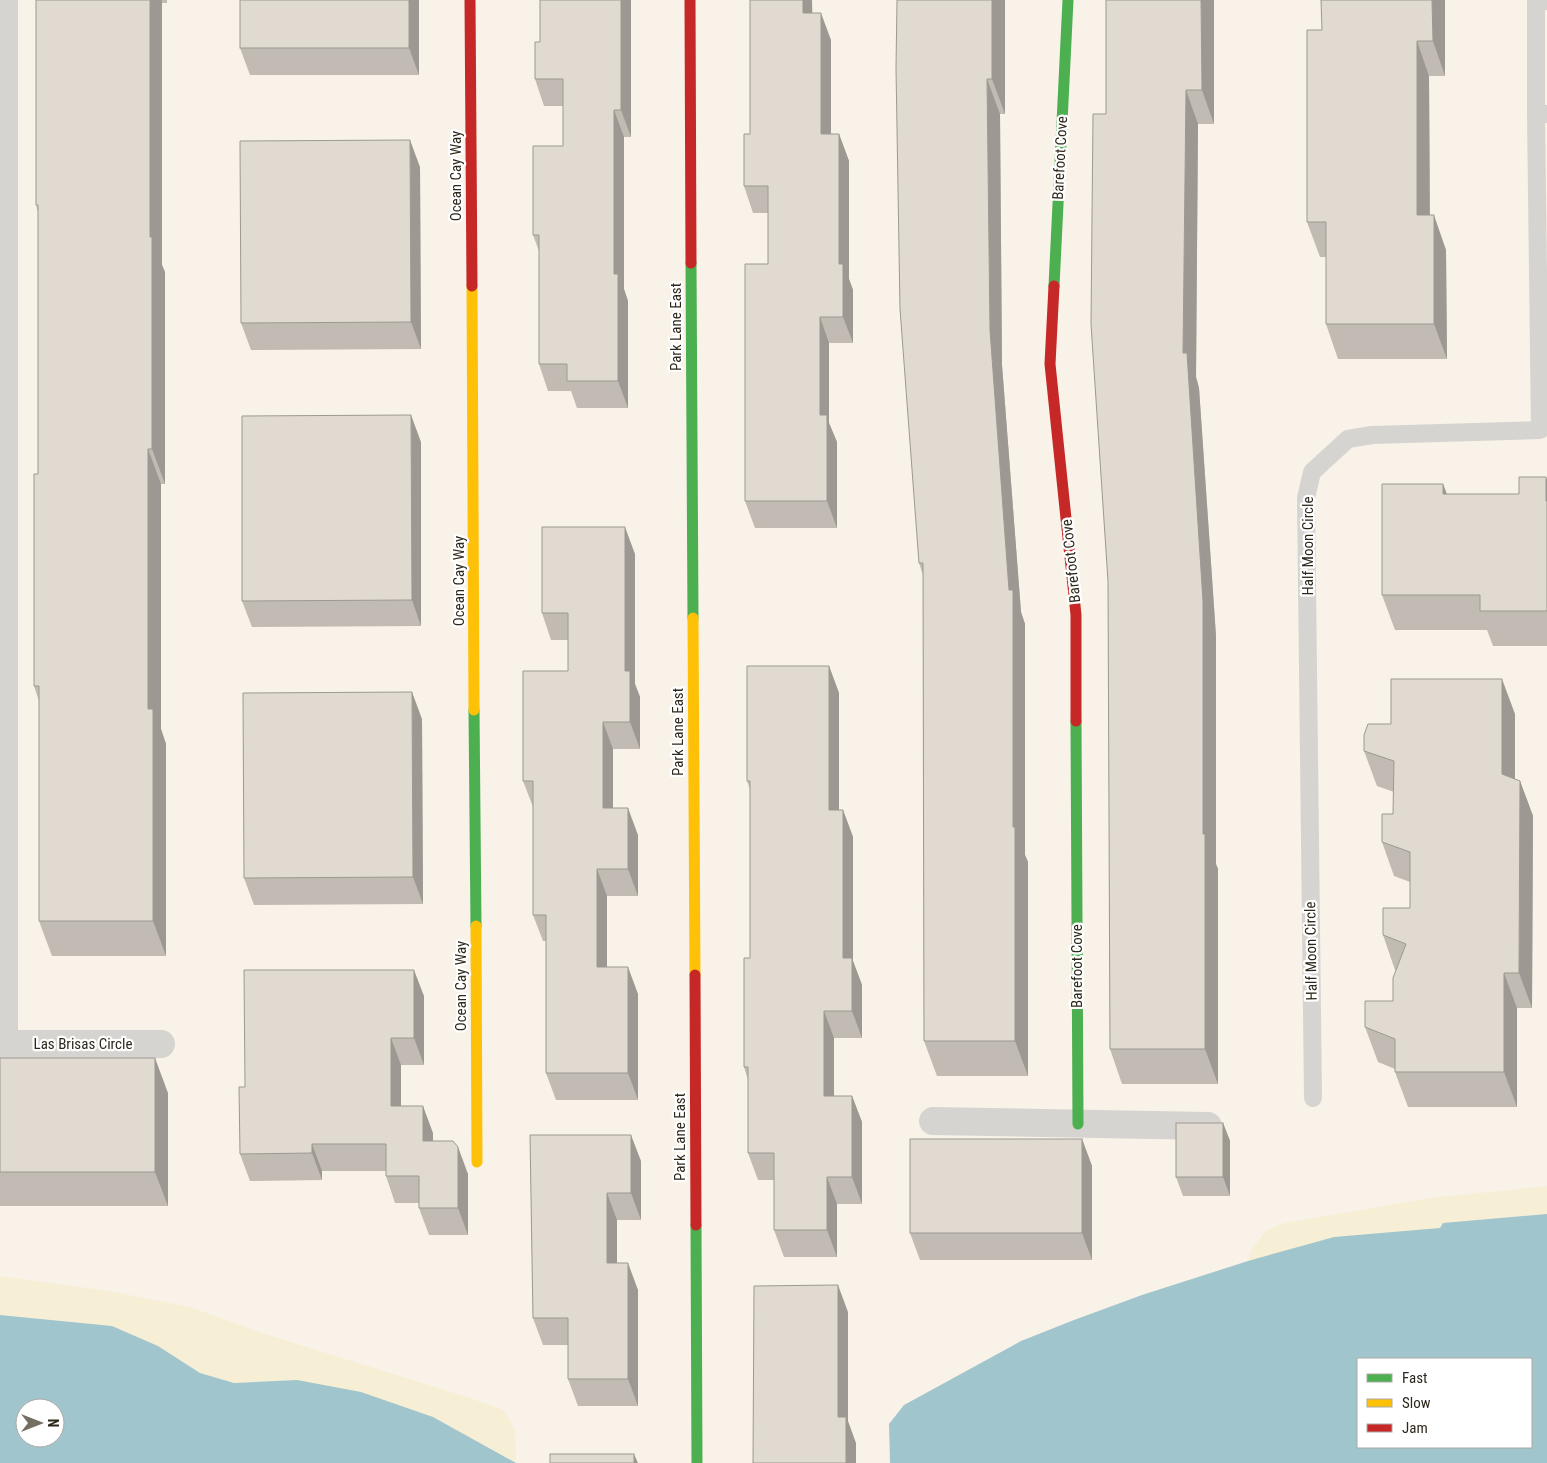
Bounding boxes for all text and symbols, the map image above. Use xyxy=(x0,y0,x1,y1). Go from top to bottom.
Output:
street label: Barefoot Cove xyxy=(1049,116,1071,200)
street label: Ocean Cay Way xyxy=(447,131,465,221)
street label: Park Lane East xyxy=(667,283,685,371)
street label: Half Moon Circle xyxy=(1299,497,1317,596)
street label: Barefoot Cove xyxy=(1058,518,1084,604)
street label: Ocean Cay Way xyxy=(450,536,468,626)
street label: Park Lane East xyxy=(669,688,687,776)
street label: Half Moon Circle xyxy=(1301,901,1321,1001)
street label: Barefoot Cove xyxy=(1068,924,1086,1008)
street label: Ocean Cay Way xyxy=(452,941,470,1031)
street label: Las Brisas Circle xyxy=(34,1035,132,1053)
street label: Park Lane East xyxy=(671,1093,689,1181)
legend xyxy=(1357,1358,1532,1448)
text: Fast xyxy=(1402,1369,1427,1387)
text: Slow xyxy=(1402,1394,1431,1412)
north arrow xyxy=(15,1398,65,1448)
text: N xyxy=(45,1419,61,1427)
text: Jam xyxy=(1402,1419,1428,1437)

